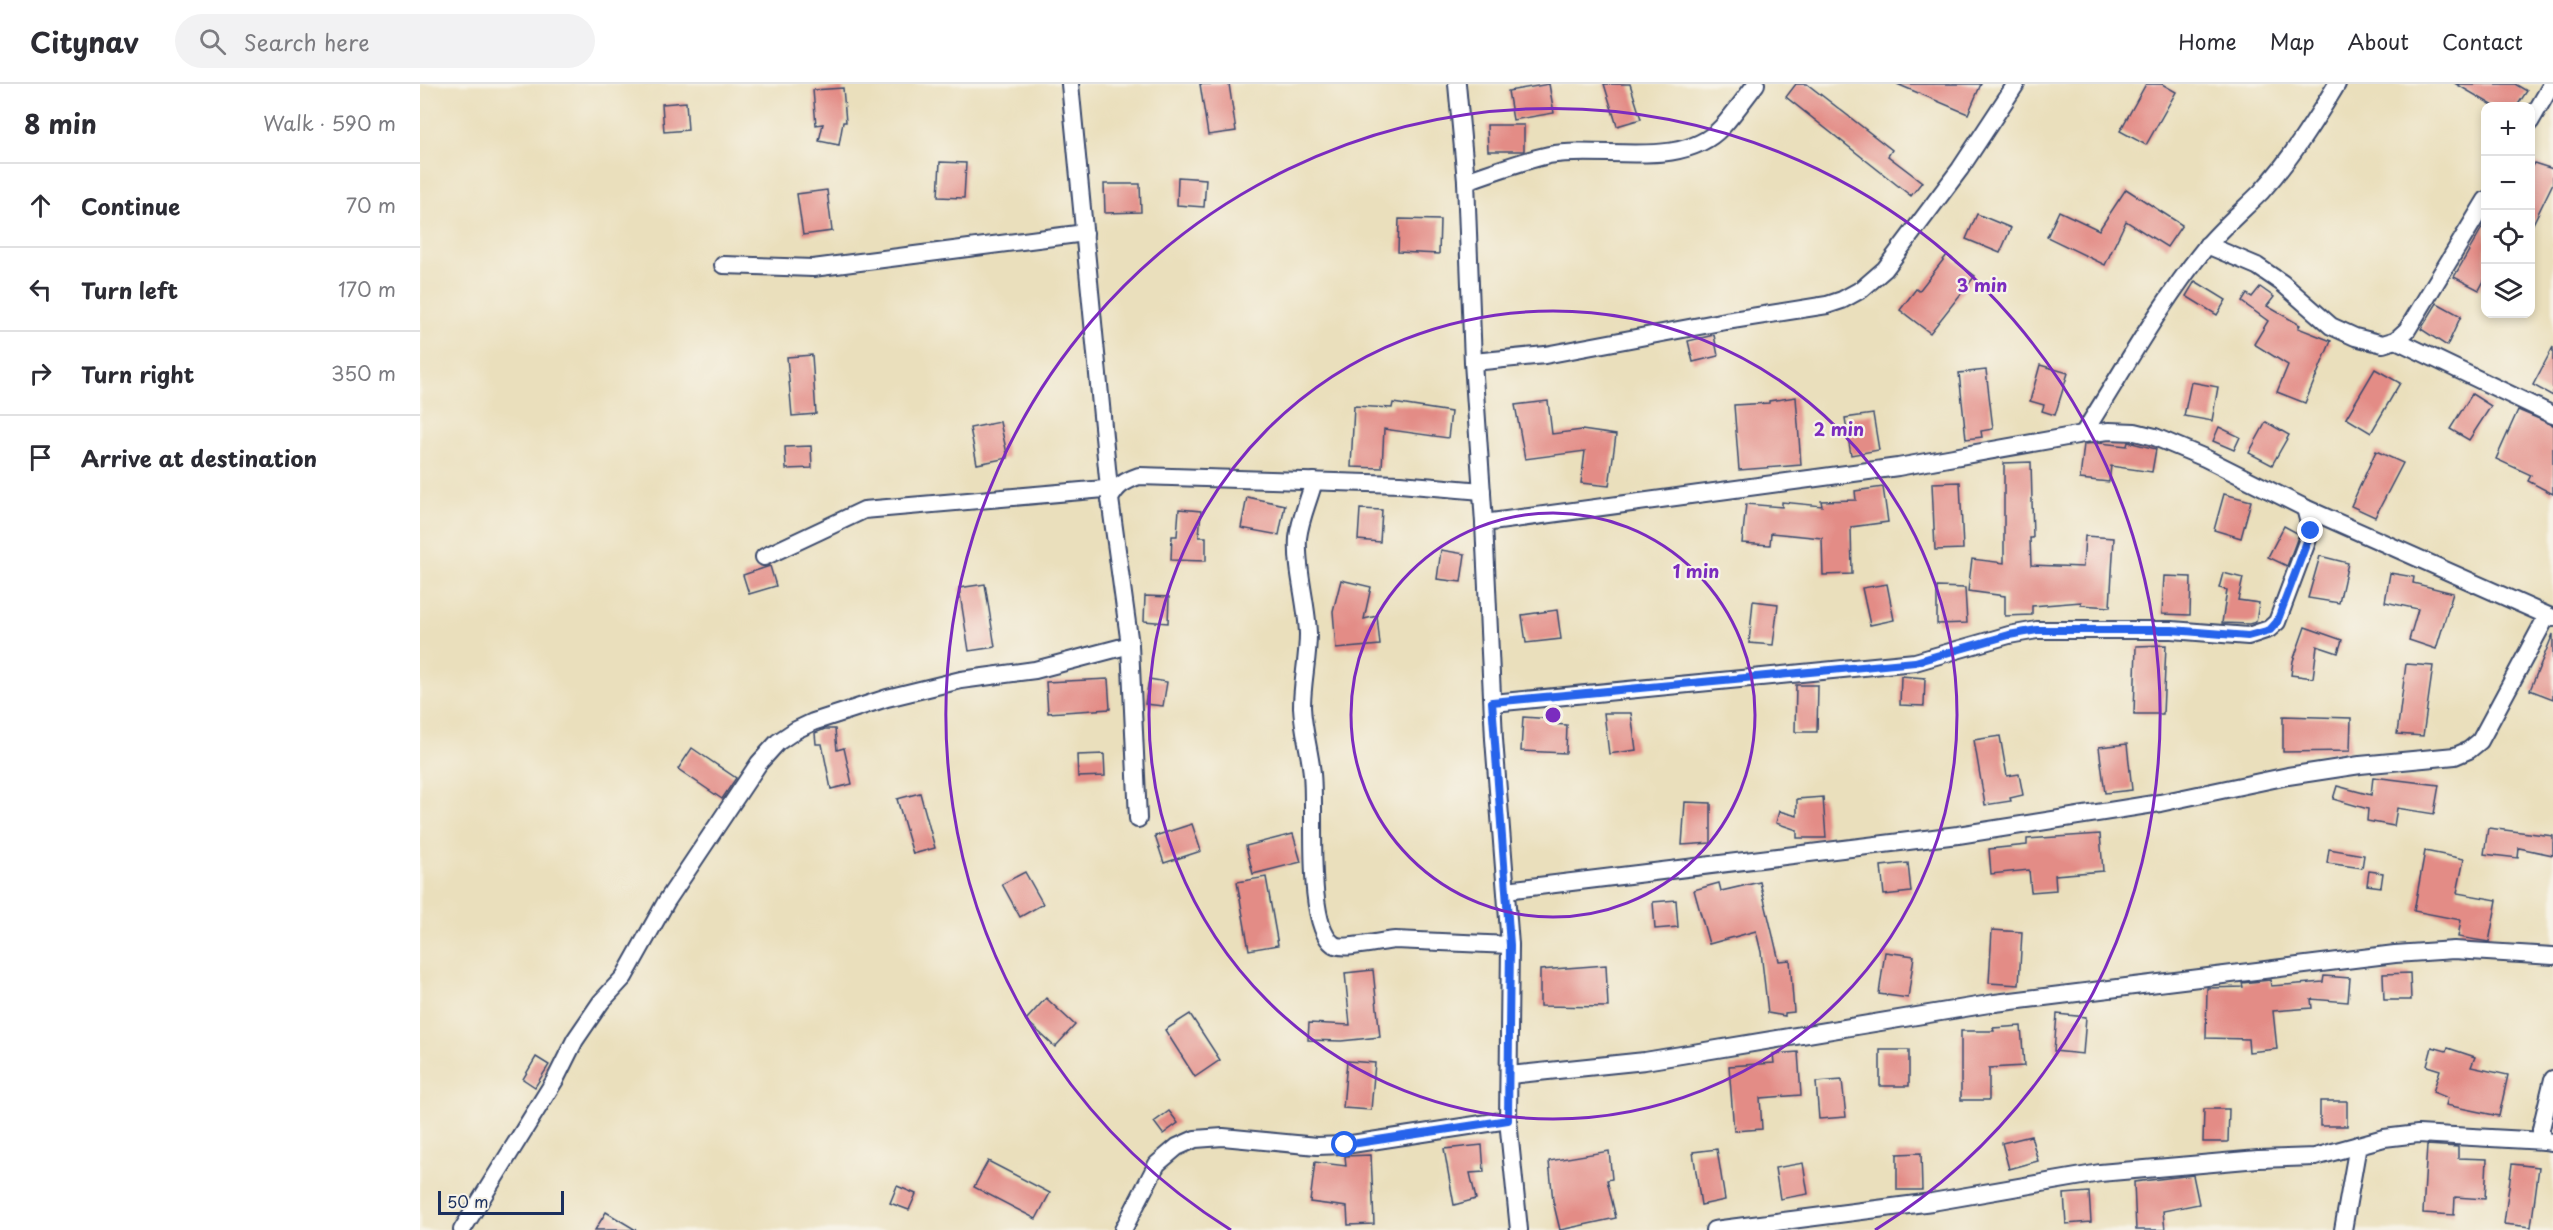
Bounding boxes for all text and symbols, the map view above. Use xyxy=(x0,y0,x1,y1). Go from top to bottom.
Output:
search box xyxy=(175,14,595,68)
text: Citynav xyxy=(30,20,139,63)
icon: search xyxy=(196,25,229,58)
text: Search here xyxy=(244,25,370,58)
text: Home xyxy=(2178,25,2237,57)
text: Map xyxy=(2270,25,2315,57)
text: About xyxy=(2348,25,2409,57)
text: Contact xyxy=(2442,25,2523,57)
map controls xyxy=(2481,102,2535,318)
button: + xyxy=(2481,102,2535,156)
text: 8 min xyxy=(24,104,97,143)
text: Walk · 590 m xyxy=(263,108,396,138)
button: − xyxy=(2481,156,2535,210)
icon: ahead xyxy=(24,189,57,222)
text: Continue xyxy=(81,189,180,222)
text: 70 m xyxy=(346,190,396,220)
button: locate xyxy=(2481,210,2535,264)
button: layers xyxy=(2481,264,2535,318)
text: 3 min xyxy=(1957,271,2007,298)
icon: left xyxy=(24,273,57,306)
text: Turn left xyxy=(81,273,178,306)
text: 170 m xyxy=(338,274,396,304)
icon: right xyxy=(24,357,57,390)
text: Turn right xyxy=(81,357,194,390)
text: 350 m xyxy=(331,358,396,388)
text: 2 min xyxy=(1814,415,1864,442)
icon: arrive xyxy=(24,441,57,474)
text: Arrive at destination xyxy=(81,441,317,474)
route end xyxy=(2297,517,2323,543)
text: 1 min xyxy=(1673,557,1719,584)
centre of rings xyxy=(1543,705,1563,725)
route start xyxy=(1331,1131,1357,1157)
scale bar xyxy=(438,1188,564,1216)
text: 50 m xyxy=(447,1189,488,1213)

